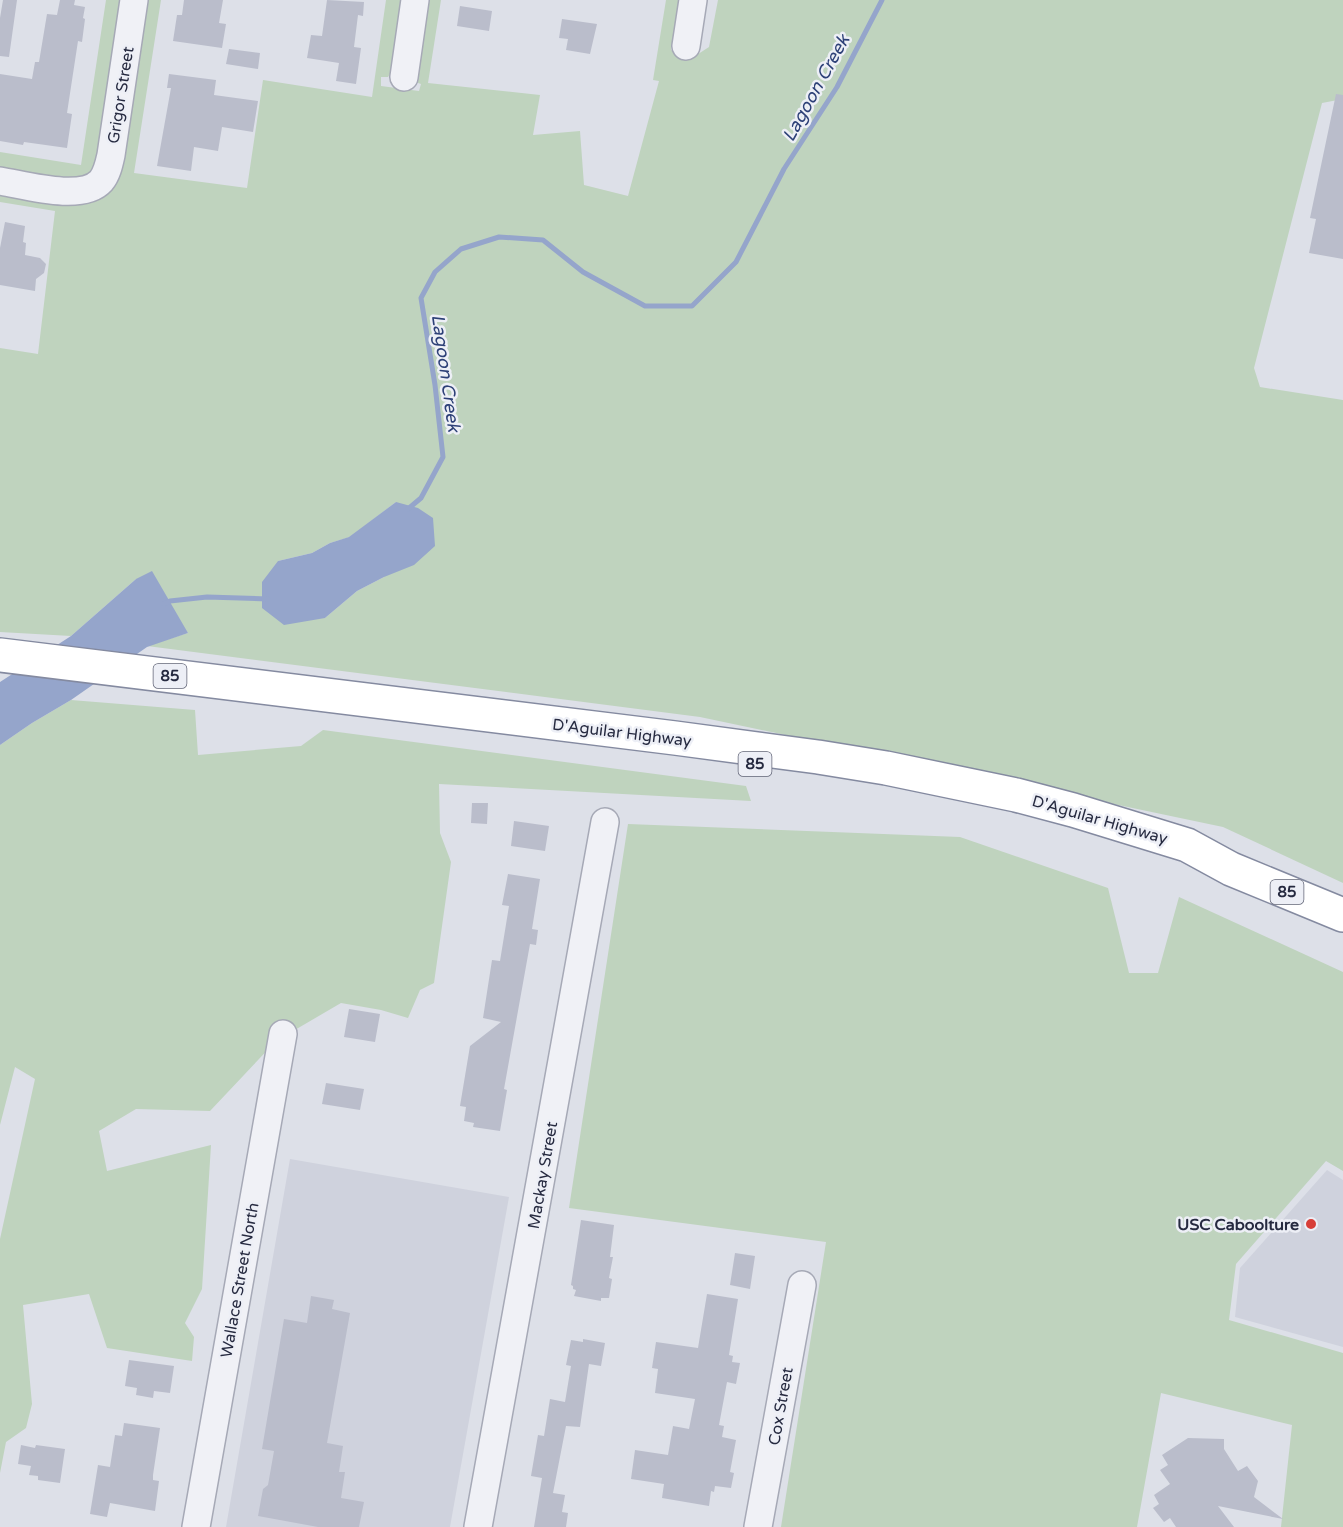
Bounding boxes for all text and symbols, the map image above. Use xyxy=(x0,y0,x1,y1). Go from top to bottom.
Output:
water label: Lagoon Creek xyxy=(778,30,855,145)
street label: Grigor Street xyxy=(103,45,139,145)
water label: Lagoon Creek xyxy=(427,313,465,434)
road number: 85 xyxy=(154,664,186,688)
street label: D'Aguilar Highway xyxy=(551,715,693,751)
road number: 85 xyxy=(738,752,771,776)
street label: D'Aguilar Highway xyxy=(1030,791,1170,849)
road number: 85 xyxy=(1270,880,1304,904)
street label: Mackay Street xyxy=(524,1120,562,1231)
street label: Wallace Street North xyxy=(216,1201,263,1359)
place label: USC Caboolture xyxy=(1177,1215,1299,1235)
marker: USC Caboolture xyxy=(1304,1217,1318,1231)
street label: Cox Street xyxy=(764,1366,798,1447)

